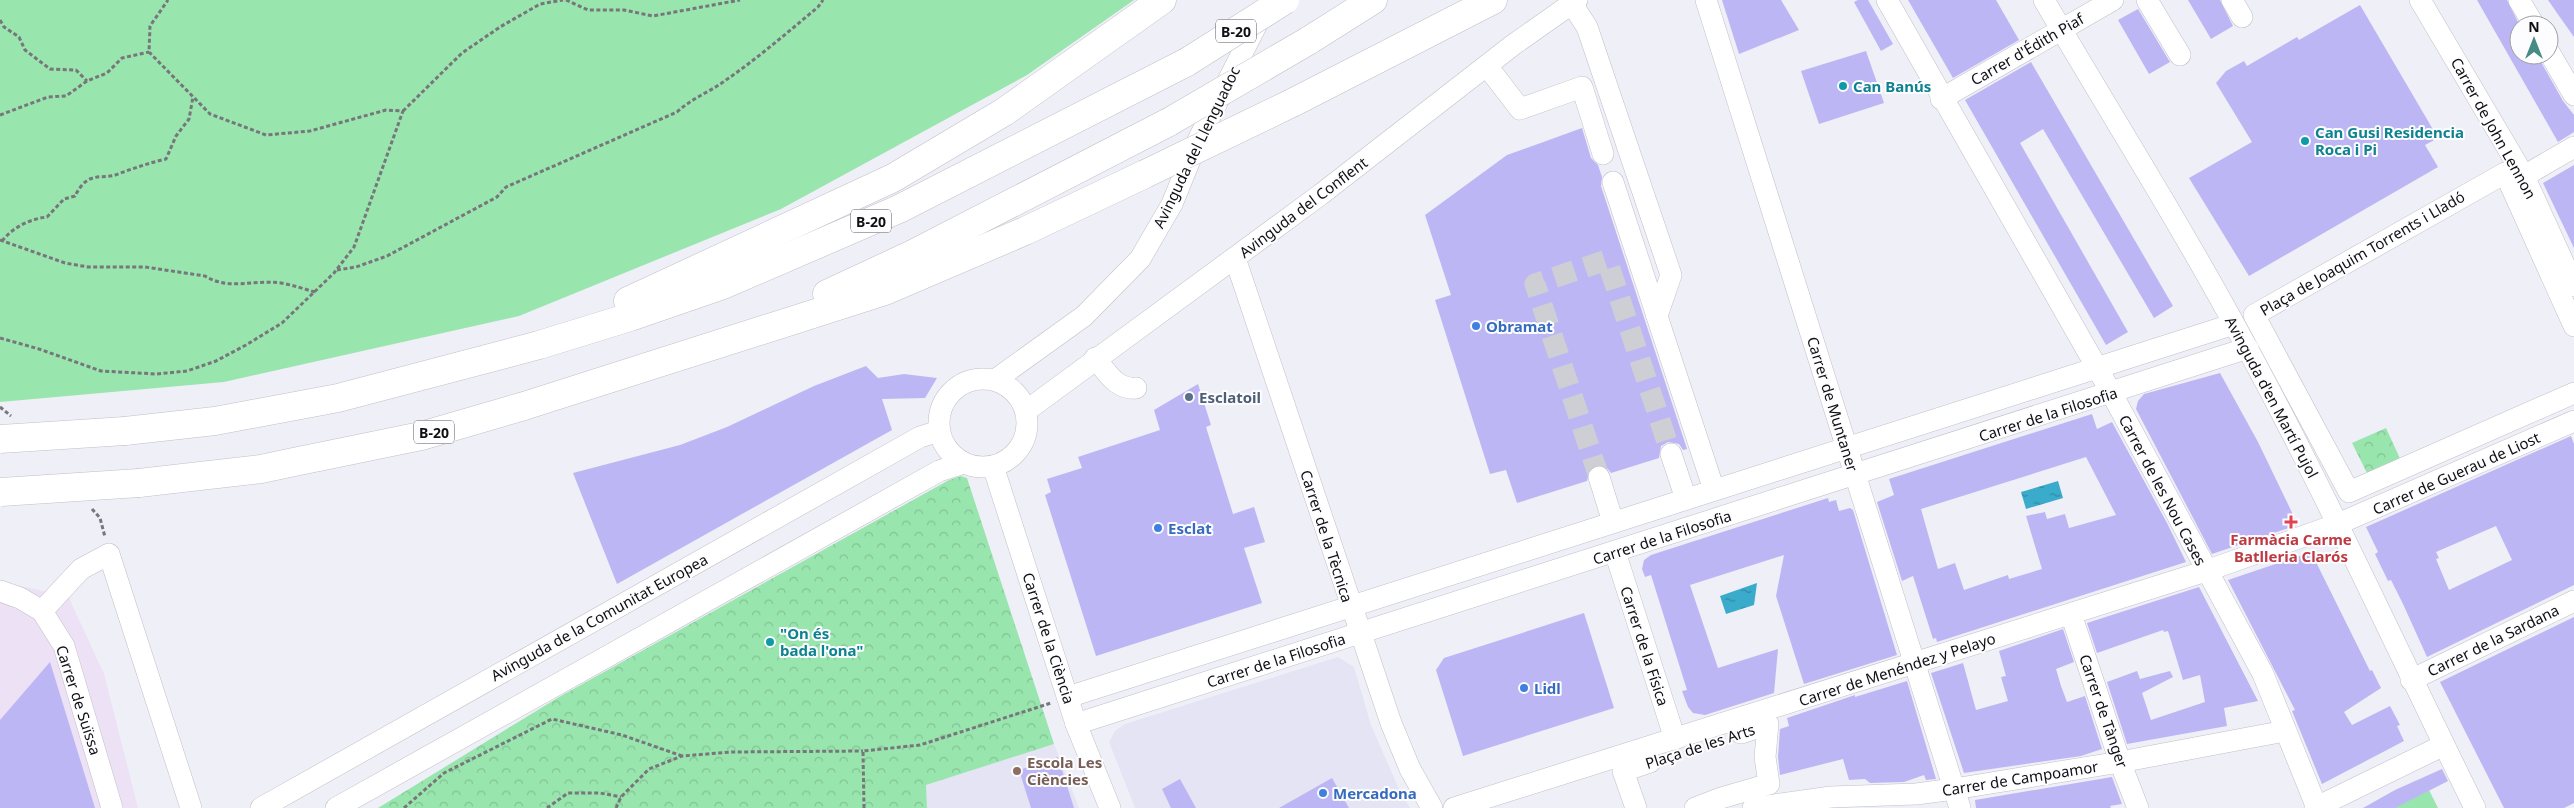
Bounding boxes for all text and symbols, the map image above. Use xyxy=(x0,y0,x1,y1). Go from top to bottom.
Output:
street label: Carrer d'Édith Piaf xyxy=(1967,8,2088,90)
north arrow xyxy=(2509,15,2559,65)
text: N xyxy=(2528,17,2540,36)
road number: B-20 xyxy=(1216,20,1256,42)
street label: Carrer de John Lennon xyxy=(2447,54,2541,202)
street label: Avinguda del Llenguadoc xyxy=(1148,63,1244,231)
place label: Can Banús xyxy=(1853,76,1931,96)
marker: Can Banús xyxy=(1837,80,1849,92)
place label: Can Gusi Residencia Roca i Pi xyxy=(2315,122,2464,159)
marker: Can Gusi Residencia Roca i Pi xyxy=(2299,135,2311,147)
street label: Avinguda del Conflent xyxy=(1235,152,1372,262)
street label: Plaça de Joaquim Torrents i Lladó xyxy=(2256,186,2468,320)
road number: B-20 xyxy=(851,210,891,232)
street label: Avinguda d'en Martí Pujol xyxy=(2221,313,2323,481)
place label: Obramat xyxy=(1486,316,1553,336)
marker: Obramat xyxy=(1470,320,1482,332)
street label: Carrer de Muntaner xyxy=(1803,334,1863,474)
street label: Carrer de la Filosofia xyxy=(1976,382,2120,446)
place label: Esclatoil xyxy=(1199,387,1261,407)
marker: Esclatoil xyxy=(1183,391,1195,403)
street label: Carrer de les Nou Cases xyxy=(2115,411,2211,569)
road number: B-20 xyxy=(414,421,454,444)
street label: Carrer de Guerau de Liost xyxy=(2369,427,2543,519)
street label: Carrer de la Tècnica xyxy=(1296,467,1358,605)
street label: Carrer de la Filosofia xyxy=(1590,505,1734,569)
marker: Farmàcia Carme Batlleria Clarós xyxy=(2285,516,2297,528)
place label: Esclat xyxy=(1168,518,1212,538)
marker: Esclat xyxy=(1152,522,1164,534)
place label: Farmàcia Carme Batlleria Clarós xyxy=(2230,529,2352,566)
street label: Avinguda de la Comunitat Europea xyxy=(487,549,711,685)
street label: Carrer de la Ciència xyxy=(1018,570,1080,706)
street label: Carrer de la Física xyxy=(1616,584,1674,708)
street label: Carrer de la Sardana xyxy=(2424,599,2562,681)
place label: "On és bada l'ona" xyxy=(780,623,864,660)
street label: Carrer de la Filosofia xyxy=(1204,628,1348,692)
street label: Carrer de Menéndez y Pelayo xyxy=(1796,628,1998,710)
marker: "On és bada l'ona" xyxy=(764,636,776,648)
street label: Carrer de Suïssa xyxy=(52,643,106,757)
street label: Carrer de Tànger xyxy=(2075,651,2133,771)
place label: Lidl xyxy=(1534,678,1561,698)
marker: Lidl xyxy=(1518,682,1530,694)
street label: Plaça de les Arts xyxy=(1643,719,1757,773)
place label: Escola Les Ciències xyxy=(1027,752,1102,789)
street label: Carrer de Campoamor xyxy=(1940,756,2100,800)
marker: Escola Les Ciències xyxy=(1011,765,1023,777)
place label: Mercadona xyxy=(1333,783,1417,803)
marker: Mercadona xyxy=(1317,787,1329,799)

